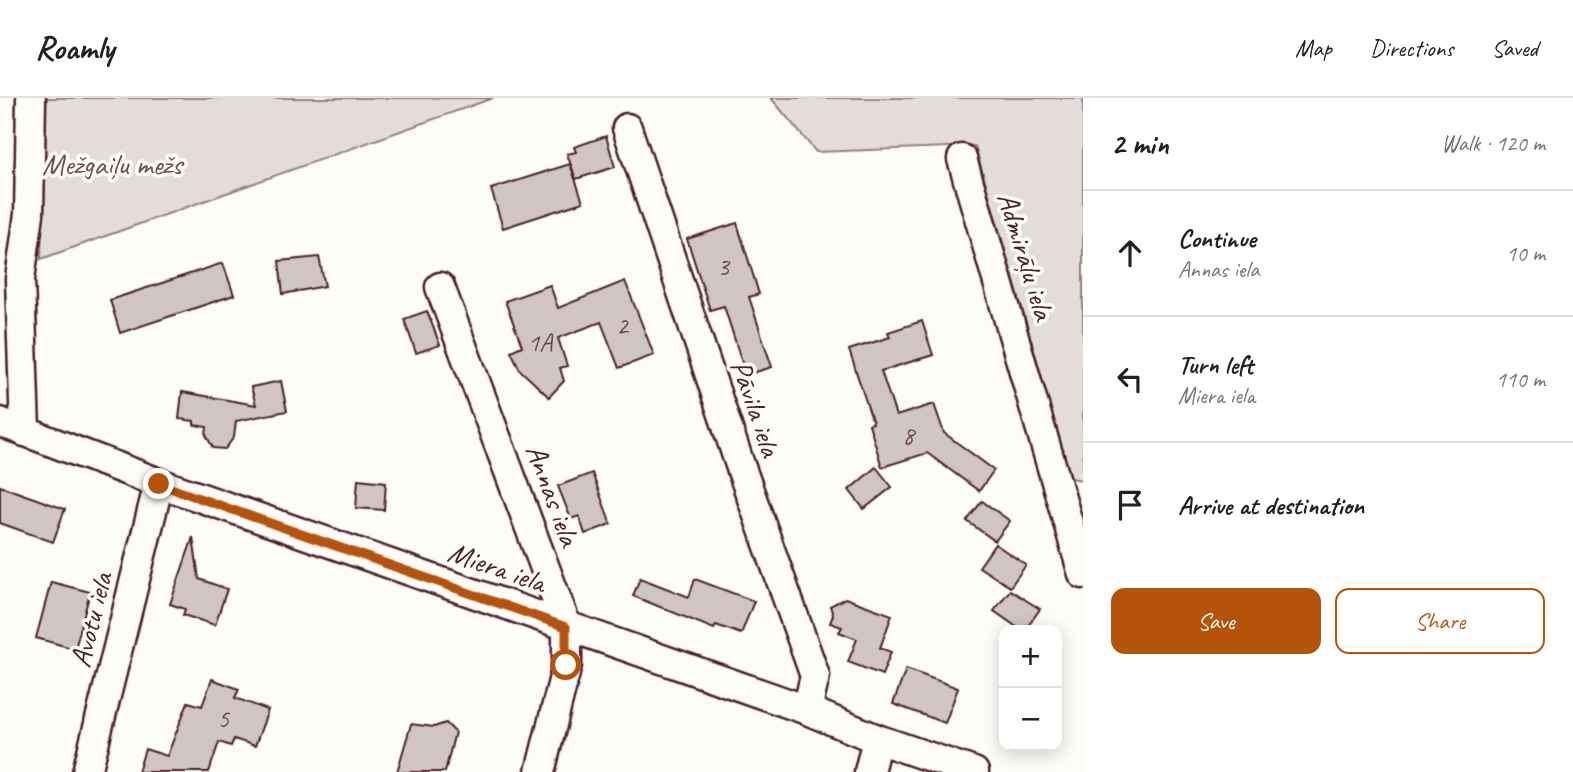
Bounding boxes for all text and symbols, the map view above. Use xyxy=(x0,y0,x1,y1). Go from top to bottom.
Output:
text: Roamly xyxy=(35,27,114,69)
text: Map xyxy=(1295,33,1332,63)
text: Directions xyxy=(1370,33,1453,63)
text: Saved xyxy=(1491,33,1538,63)
text: 2 min xyxy=(1111,125,1168,163)
text: Walk · 120 m xyxy=(1441,129,1545,158)
park label: Mežgaiļu mežs xyxy=(42,145,185,183)
street label: Admirāļu iela xyxy=(989,187,1064,326)
text: Continue xyxy=(1178,222,1256,255)
icon: ahead xyxy=(1111,234,1149,272)
text: 10 m xyxy=(1506,239,1545,268)
house number: 3 xyxy=(717,250,731,283)
text: Annas iela xyxy=(1178,255,1259,284)
house number: 2 xyxy=(616,309,630,342)
house number: 1A xyxy=(528,326,554,359)
text: Turn left xyxy=(1178,348,1253,381)
street label: Pāvila iela xyxy=(722,355,791,463)
icon: left xyxy=(1111,360,1149,398)
text: 110 m xyxy=(1496,365,1545,394)
text: Miera iela xyxy=(1178,381,1255,410)
house number: 8 xyxy=(902,419,916,452)
street label: Annas iela xyxy=(517,439,590,553)
route end xyxy=(143,468,174,499)
icon: arrive xyxy=(1111,486,1149,524)
text: Arrive at destination xyxy=(1178,489,1364,522)
street label: Miera iela xyxy=(443,533,553,602)
street label: Avotu iela xyxy=(61,567,122,671)
button: Save xyxy=(1111,588,1321,654)
button: Share xyxy=(1335,588,1545,654)
map controls xyxy=(999,625,1062,751)
button: + xyxy=(999,625,1062,688)
route start xyxy=(550,649,581,680)
button: − xyxy=(999,688,1062,751)
house number: 5 xyxy=(217,702,230,735)

